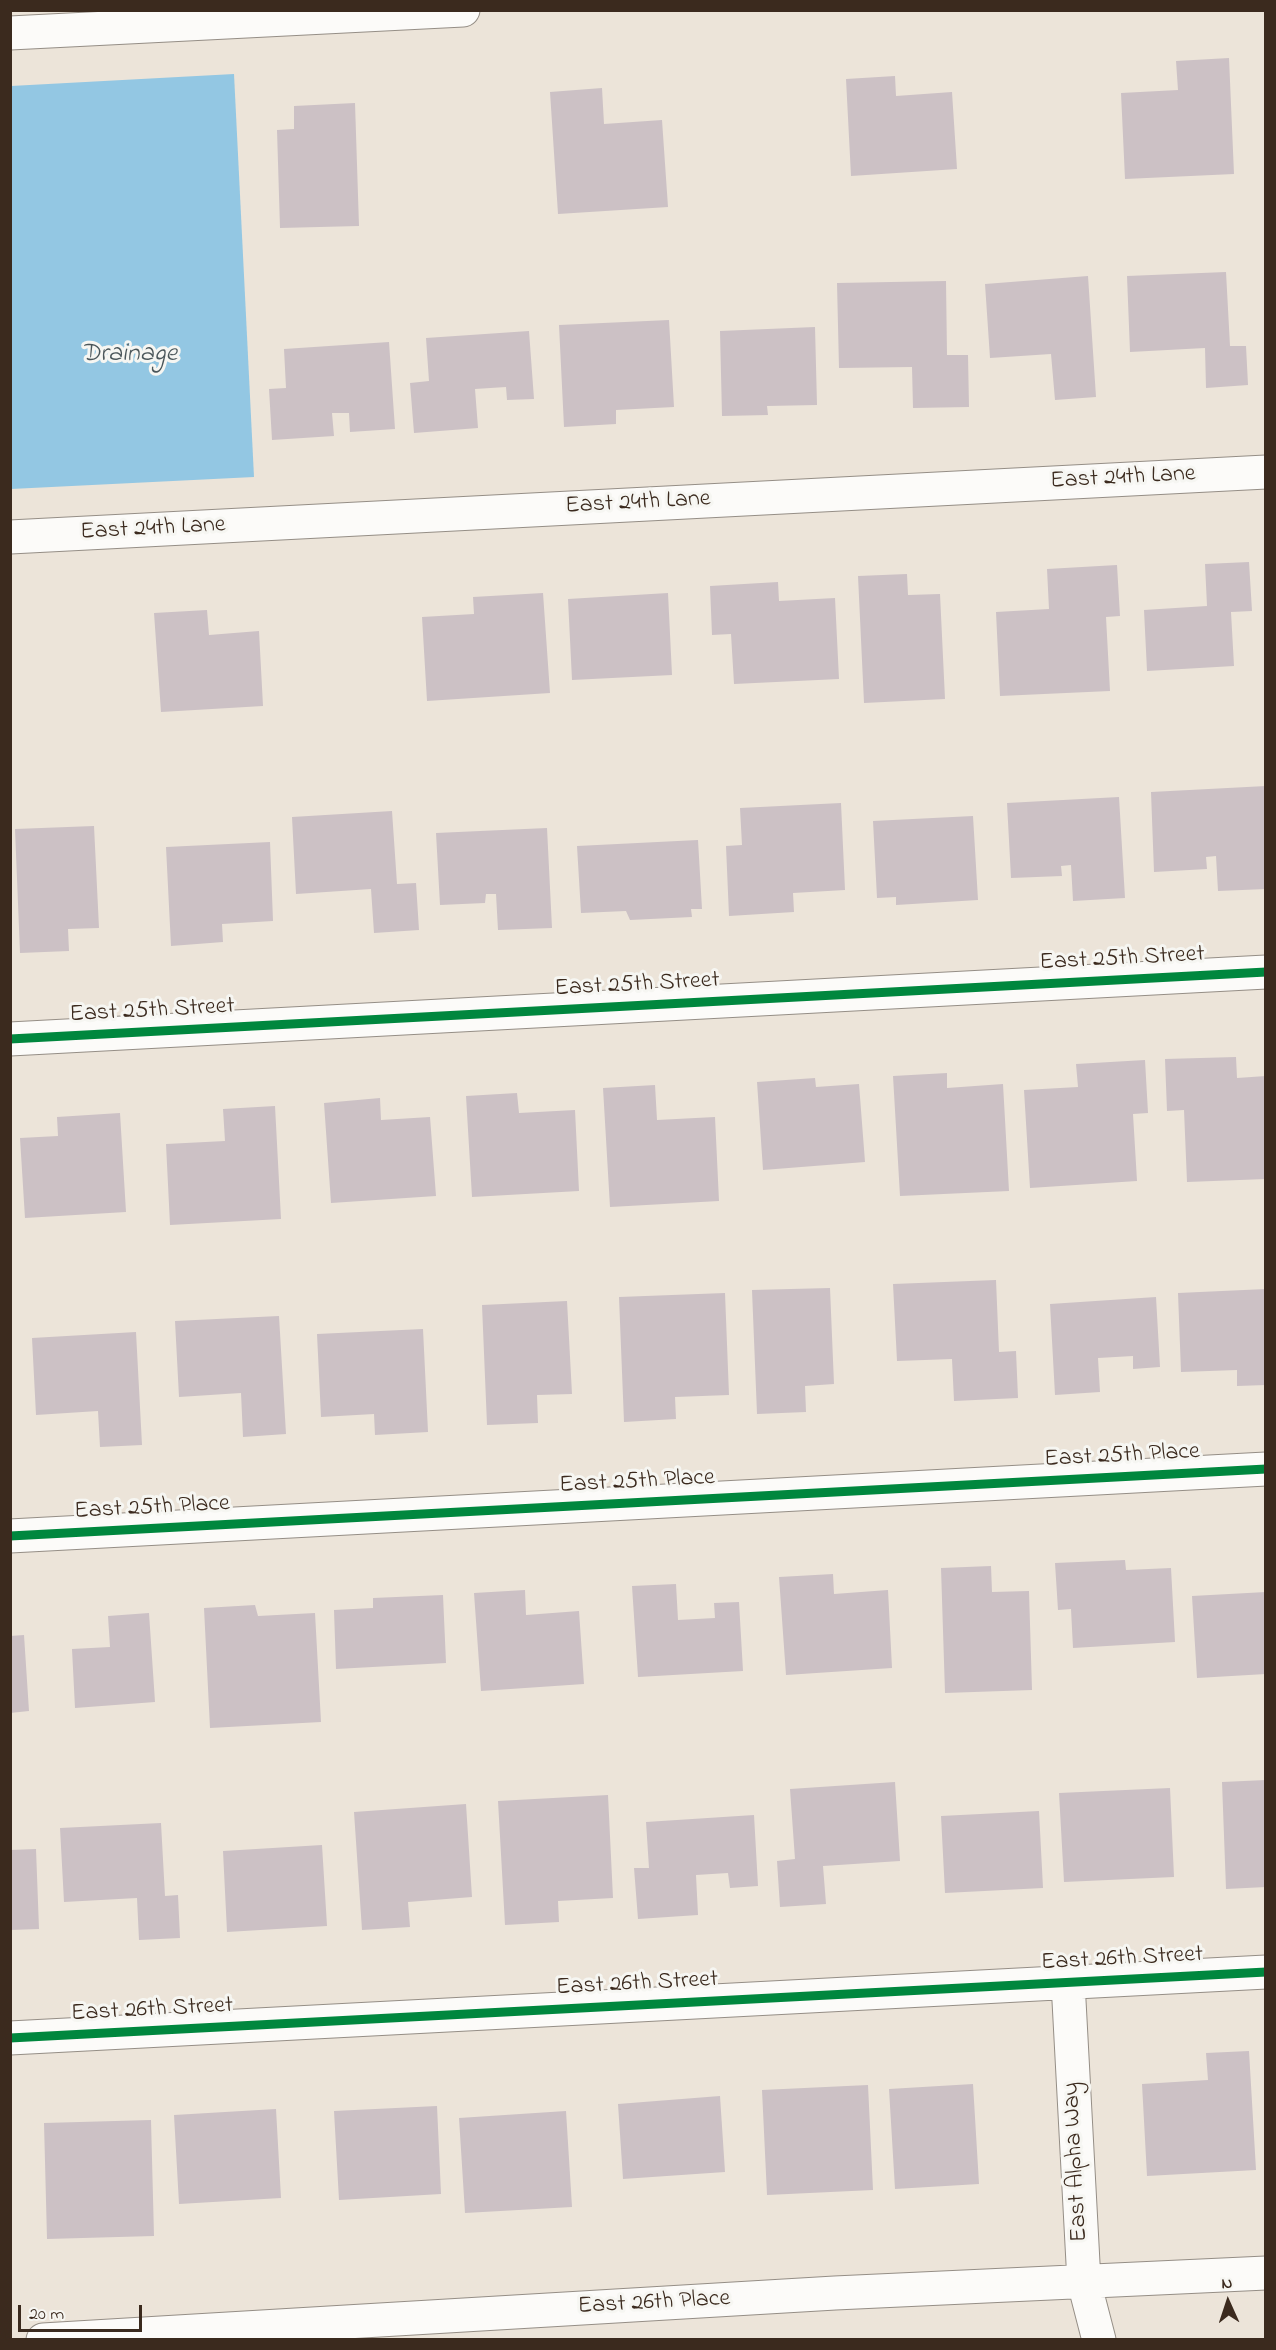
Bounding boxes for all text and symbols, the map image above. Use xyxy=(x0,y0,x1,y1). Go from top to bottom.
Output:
water label: Drainage xyxy=(81,340,177,372)
street label: East 24th Lane xyxy=(1050,461,1196,497)
street label: East 24th Lane xyxy=(565,486,711,522)
street label: East 24th Lane xyxy=(80,512,226,548)
street label: East 25th Street xyxy=(1039,941,1205,979)
street label: East 25th Street xyxy=(554,967,720,1005)
street label: East 25th Street xyxy=(69,993,235,1031)
street label: East 25th Place xyxy=(1043,1439,1201,1475)
street label: East 25th Place xyxy=(558,1465,716,1501)
street label: East 25th Place xyxy=(73,1491,231,1527)
street label: East 26th Street xyxy=(1040,1941,1204,1979)
street label: East 26th Street xyxy=(555,1966,719,2004)
street label: East 26th Street xyxy=(70,1992,234,2030)
street label: East Alpha Way xyxy=(1058,2081,1096,2243)
north arrow xyxy=(1198,2272,1258,2332)
text: N xyxy=(1221,2272,1233,2296)
street label: East 26th Place xyxy=(577,2286,731,2322)
scale bar xyxy=(21,2293,146,2331)
text: 20 m xyxy=(29,2302,64,2328)

